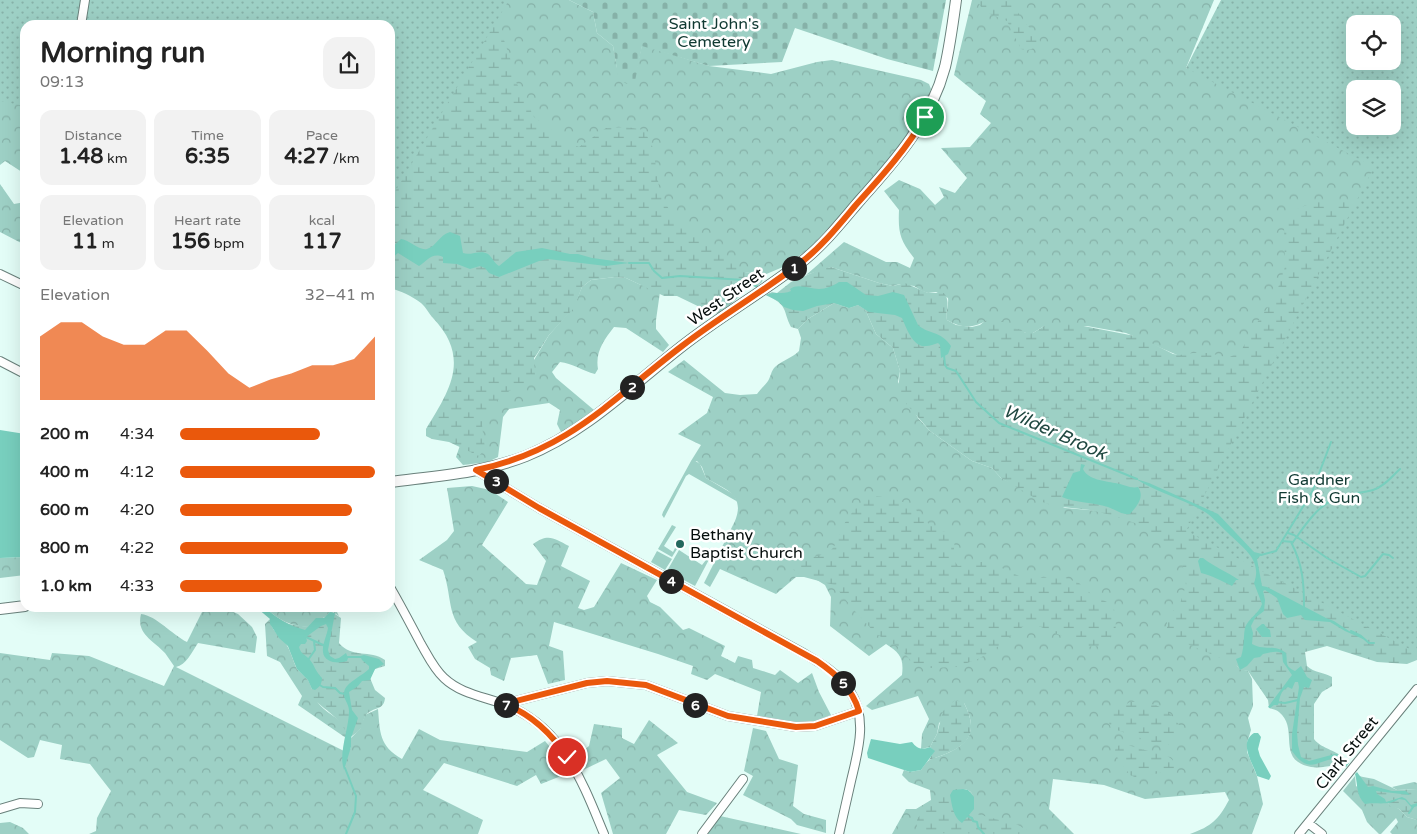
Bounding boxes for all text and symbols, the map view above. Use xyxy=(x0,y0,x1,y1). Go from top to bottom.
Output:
park label: Saint John's Cemetery xyxy=(669,14,759,52)
map controls xyxy=(1346,15,1401,135)
button: locate xyxy=(1346,15,1401,70)
text: Morning run xyxy=(40,36,205,70)
button: share xyxy=(323,37,375,89)
text: 09:13 xyxy=(40,72,84,92)
button: layers xyxy=(1346,80,1401,135)
pin xyxy=(904,96,946,138)
icon: arrive xyxy=(911,103,939,131)
text: Distance xyxy=(64,127,122,144)
text: Time xyxy=(191,127,224,144)
text: Pace xyxy=(306,127,338,144)
text: 1.48 xyxy=(59,144,103,169)
text: 6:35 xyxy=(185,144,230,169)
text: 4:27 xyxy=(284,144,329,169)
text: km xyxy=(103,150,128,167)
text: /km xyxy=(329,150,360,167)
text: Elevation xyxy=(63,212,124,229)
text: Heart rate xyxy=(174,212,241,229)
text: kcal xyxy=(309,212,335,229)
text: 11 xyxy=(72,229,98,254)
text: 156 xyxy=(171,229,210,254)
text: 117 xyxy=(302,229,342,254)
text: m xyxy=(98,235,115,252)
text: bpm xyxy=(210,235,244,252)
pin: 1 xyxy=(782,256,806,280)
text: 1 xyxy=(790,260,799,277)
street label: West Street xyxy=(684,264,768,330)
text: Elevation xyxy=(40,285,110,305)
text: 32–41 m xyxy=(305,285,375,305)
pin: 2 xyxy=(620,374,644,400)
text: 2 xyxy=(628,379,637,396)
water label: Wilder Brook xyxy=(1000,399,1111,465)
text: 200 m xyxy=(40,424,89,444)
text: 4:34 xyxy=(120,424,154,444)
text: 400 m xyxy=(40,462,89,482)
text: 4:12 xyxy=(120,462,154,482)
pin: 3 xyxy=(484,468,508,494)
park label: Gardner Fish & Gun xyxy=(1278,470,1360,508)
text: 3 xyxy=(492,473,501,490)
text: 600 m xyxy=(40,500,89,520)
text: 4:20 xyxy=(120,500,154,520)
place label: Bethany Baptist Church xyxy=(690,525,803,563)
text: 800 m xyxy=(40,538,89,558)
text: 4:22 xyxy=(120,538,154,558)
marker: Bethany Baptist Church xyxy=(674,538,686,550)
pin: 4 xyxy=(658,568,684,594)
text: 4 xyxy=(667,573,676,590)
text: 1.0 km xyxy=(40,576,92,596)
text: 4:33 xyxy=(120,576,154,596)
pin: 5 xyxy=(830,670,856,696)
text: 5 xyxy=(839,675,848,692)
pin: 7 xyxy=(494,692,518,718)
pin: 6 xyxy=(682,692,708,718)
text: 7 xyxy=(502,697,511,714)
text: 6 xyxy=(691,697,700,714)
street label: Clark Street xyxy=(1311,712,1383,794)
pin xyxy=(546,736,588,778)
icon: check xyxy=(553,743,581,771)

